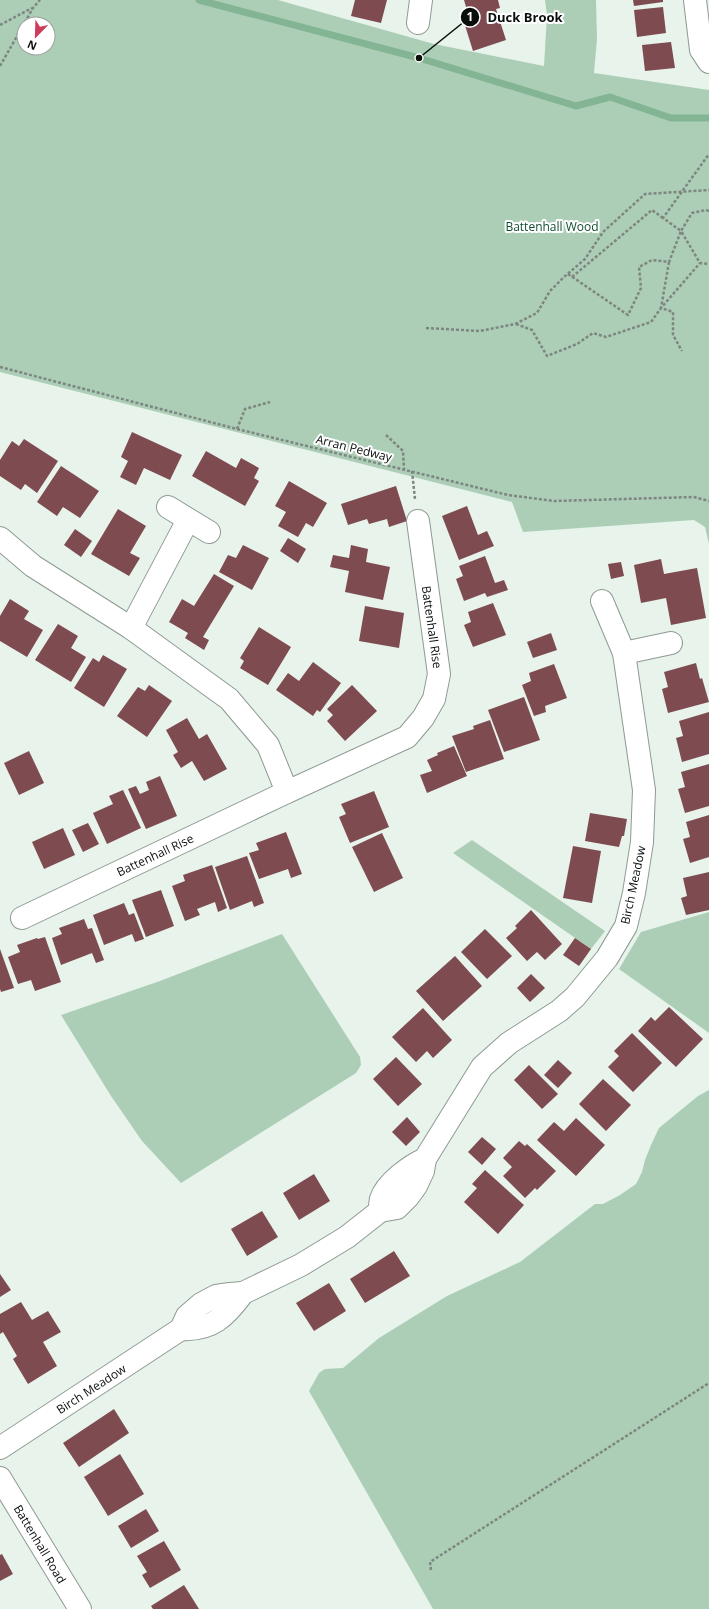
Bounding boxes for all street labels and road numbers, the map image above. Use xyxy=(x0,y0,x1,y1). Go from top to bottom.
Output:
street label: Arran Pedway xyxy=(314,430,395,466)
street label: Battenhall Rise xyxy=(418,585,446,670)
street label: Battenhall Rise xyxy=(114,830,197,880)
street label: Birch Meadow xyxy=(616,843,650,926)
street label: Birch Meadow xyxy=(53,1360,130,1418)
street label: Battenhall Road xyxy=(10,1502,70,1586)

